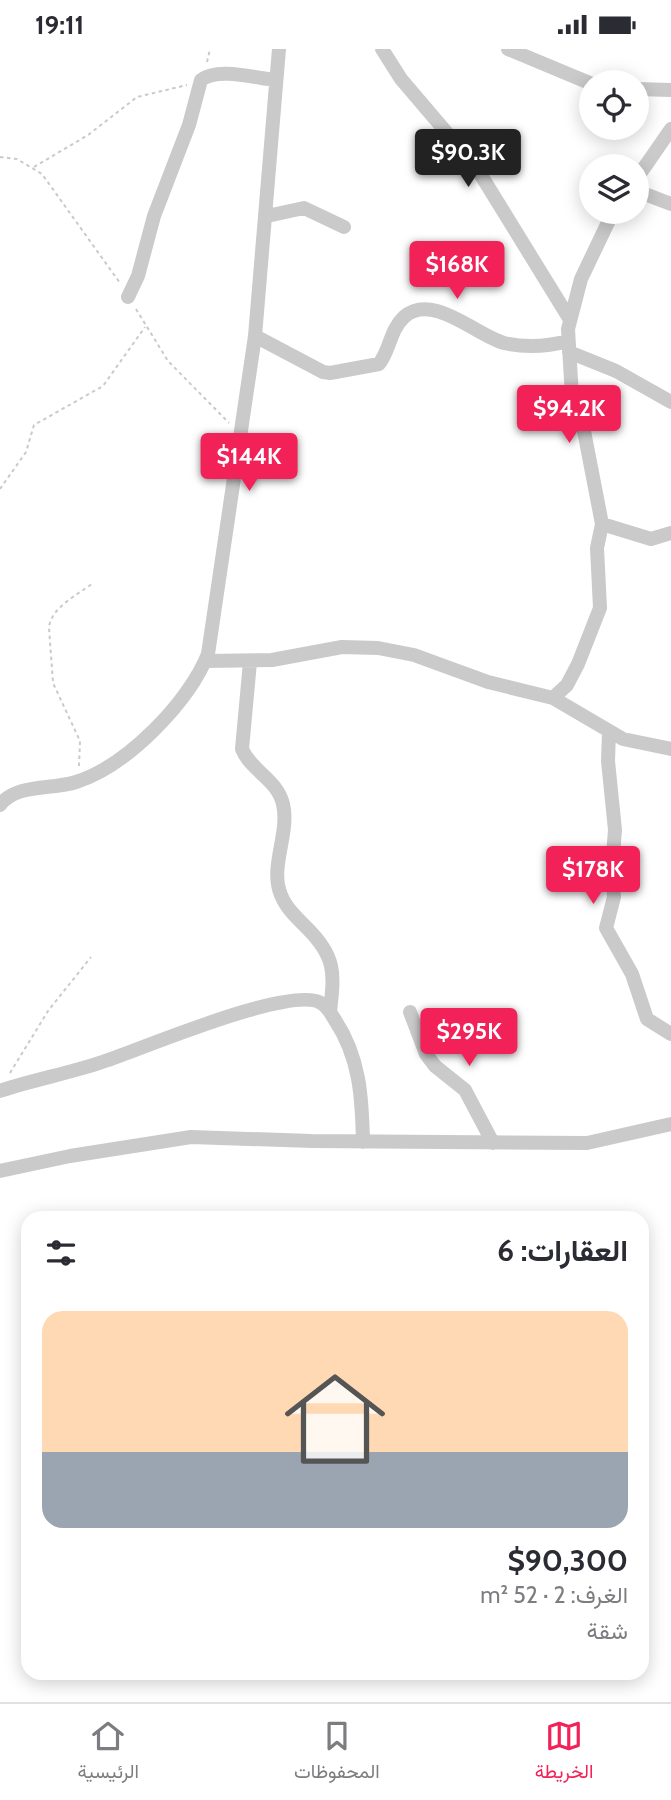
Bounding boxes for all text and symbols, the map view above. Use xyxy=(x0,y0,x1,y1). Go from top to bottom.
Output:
text: 19:11 xyxy=(35,9,84,41)
map controls xyxy=(579,70,649,224)
button: locate xyxy=(579,70,649,140)
pin: $90.3K xyxy=(411,129,525,189)
text: $90.3K xyxy=(431,138,505,166)
button: layers xyxy=(579,154,649,224)
pin: $168K xyxy=(408,241,506,301)
text: $168K xyxy=(425,250,489,278)
pin: $94.2K xyxy=(512,385,626,445)
text: $94.2K xyxy=(533,394,605,422)
pin: $144K xyxy=(200,433,298,493)
text: $144K xyxy=(217,442,281,470)
pin: $178K xyxy=(544,847,642,906)
text: $178K xyxy=(562,855,624,883)
pin: $295K xyxy=(420,1009,518,1068)
text: $295K xyxy=(436,1017,502,1045)
text: العقارات: 6 xyxy=(497,1232,628,1269)
icon: filters xyxy=(42,1234,80,1272)
icon: home xyxy=(272,1356,398,1482)
text: $90,300 xyxy=(507,1542,628,1579)
text: الغرف: 2 · 52 m² xyxy=(480,1581,628,1609)
text: شقة xyxy=(586,1617,628,1645)
tab: الرئيسية xyxy=(78,1717,139,1788)
tab: المحفوظات xyxy=(294,1717,380,1788)
tab: الخريطة xyxy=(535,1717,593,1788)

